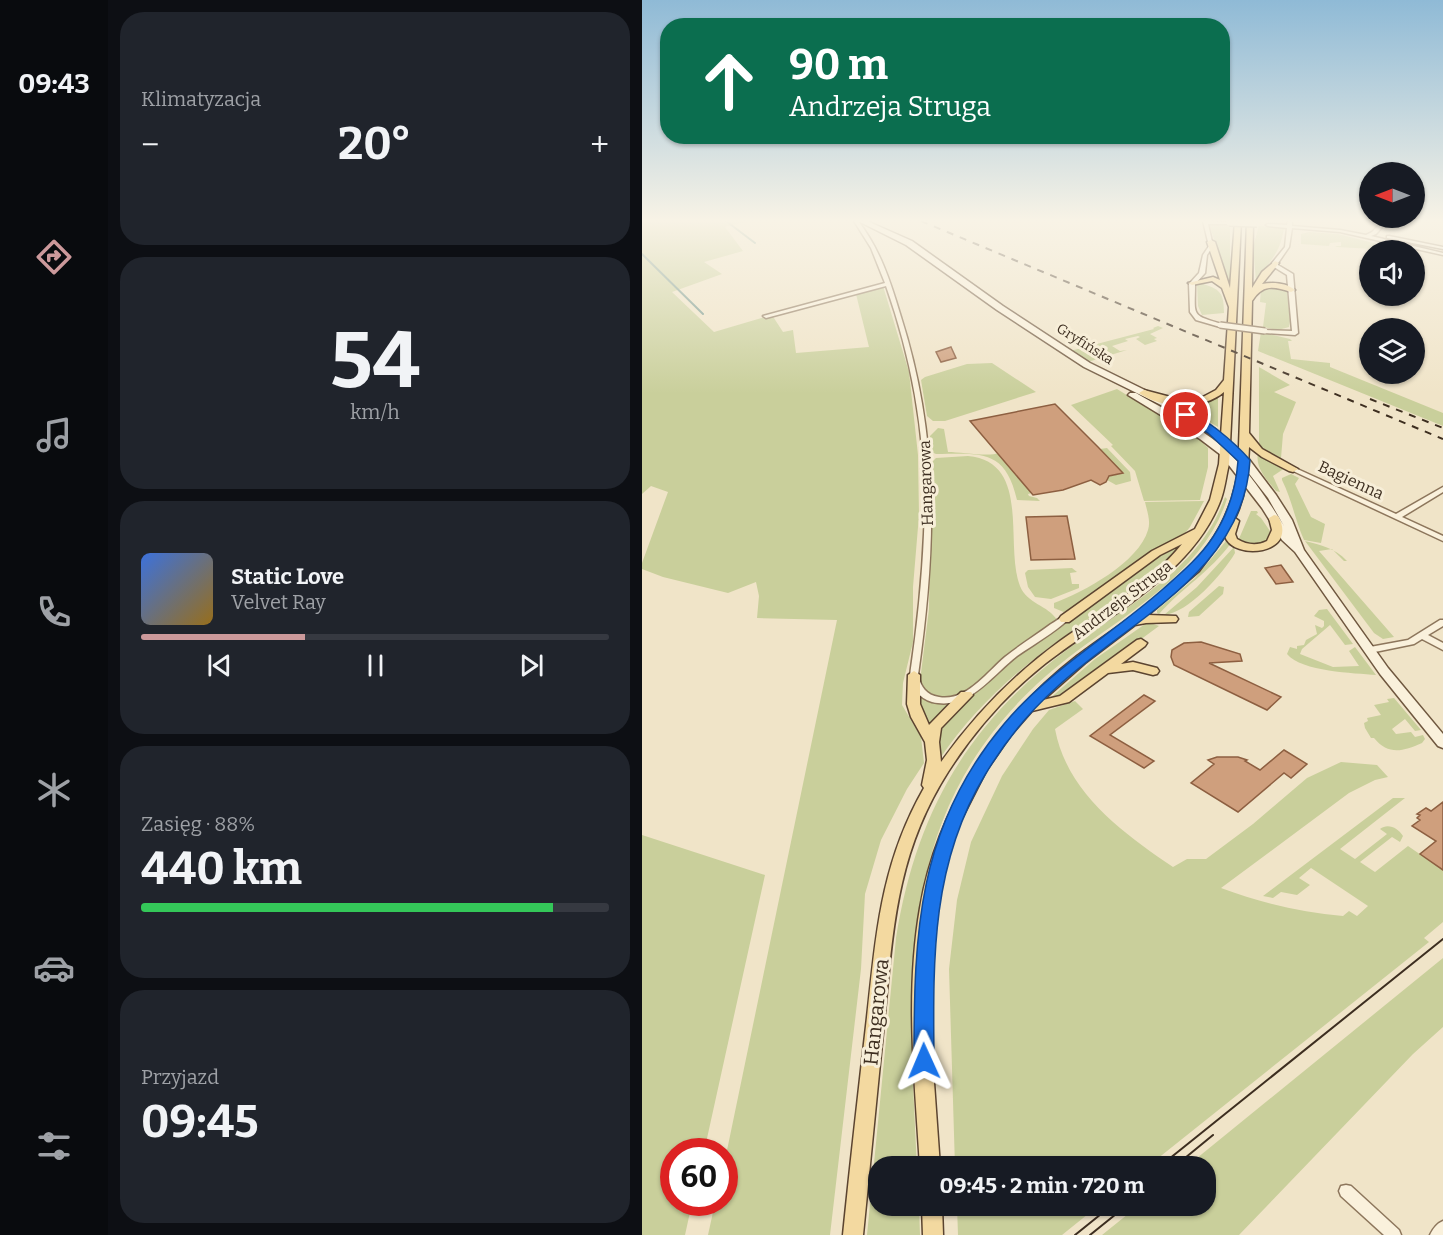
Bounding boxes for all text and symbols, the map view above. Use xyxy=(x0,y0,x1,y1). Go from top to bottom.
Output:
text: 90 m xyxy=(789,40,888,90)
icon: ahead xyxy=(690,42,768,120)
text: 09:43 xyxy=(18,68,90,100)
text: Klimatyzacja xyxy=(141,87,261,111)
text: Andrzeja Struga xyxy=(789,91,991,123)
text: 20° xyxy=(338,117,411,171)
text: − xyxy=(141,125,159,165)
text: + xyxy=(590,125,609,165)
north arrow xyxy=(1359,162,1425,228)
map controls xyxy=(1359,162,1425,384)
icon: directions xyxy=(33,236,75,278)
button: sound xyxy=(1359,240,1425,306)
text: 54 xyxy=(330,314,420,408)
button: layers xyxy=(1359,318,1425,384)
street label: Gryfińska xyxy=(1053,320,1117,368)
pin xyxy=(1160,389,1211,440)
icon: arrive xyxy=(1169,398,1202,431)
text: km/h xyxy=(350,400,400,424)
icon: music xyxy=(33,414,75,456)
street label: Hangarowa xyxy=(915,440,937,526)
street label: Bagienna xyxy=(1315,457,1387,503)
street label: Andrzeja Struga xyxy=(1068,556,1176,644)
text: Static Love xyxy=(231,563,344,590)
text: Velvet Ray xyxy=(231,590,326,614)
icon: phone xyxy=(33,591,75,633)
icon: previous xyxy=(203,649,236,682)
icon: pause xyxy=(359,649,392,682)
icon: next xyxy=(515,649,548,682)
icon: climate xyxy=(33,769,75,811)
text: Zasięg · 88% xyxy=(141,812,255,836)
text: 440 km xyxy=(141,842,302,896)
icon: car xyxy=(33,947,75,989)
street label: Hangarowa xyxy=(858,957,894,1067)
position arrow xyxy=(892,1029,956,1093)
text: Przyjazd xyxy=(141,1065,219,1089)
text: 09:45 xyxy=(141,1095,259,1149)
icon: filters xyxy=(33,1125,75,1167)
speed limit sign: 60 xyxy=(660,1138,738,1216)
text: 09:45 · 2 min · 720 m xyxy=(939,1172,1145,1199)

